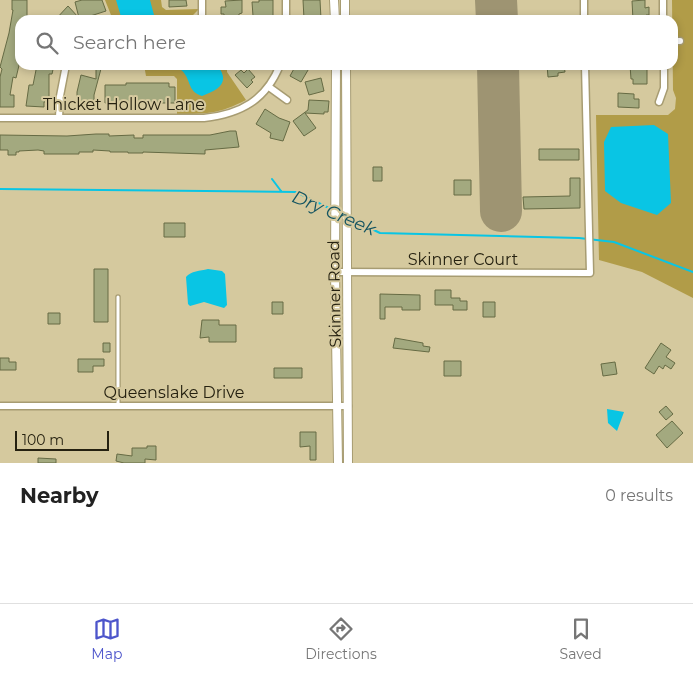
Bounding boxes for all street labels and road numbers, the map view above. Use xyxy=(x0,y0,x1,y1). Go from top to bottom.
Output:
street label: Thicket Hollow Lane xyxy=(43,95,205,114)
street label: Skinner Road xyxy=(324,240,345,348)
street label: Skinner Court xyxy=(408,250,519,269)
street label: Queenslake Drive xyxy=(104,383,244,402)

